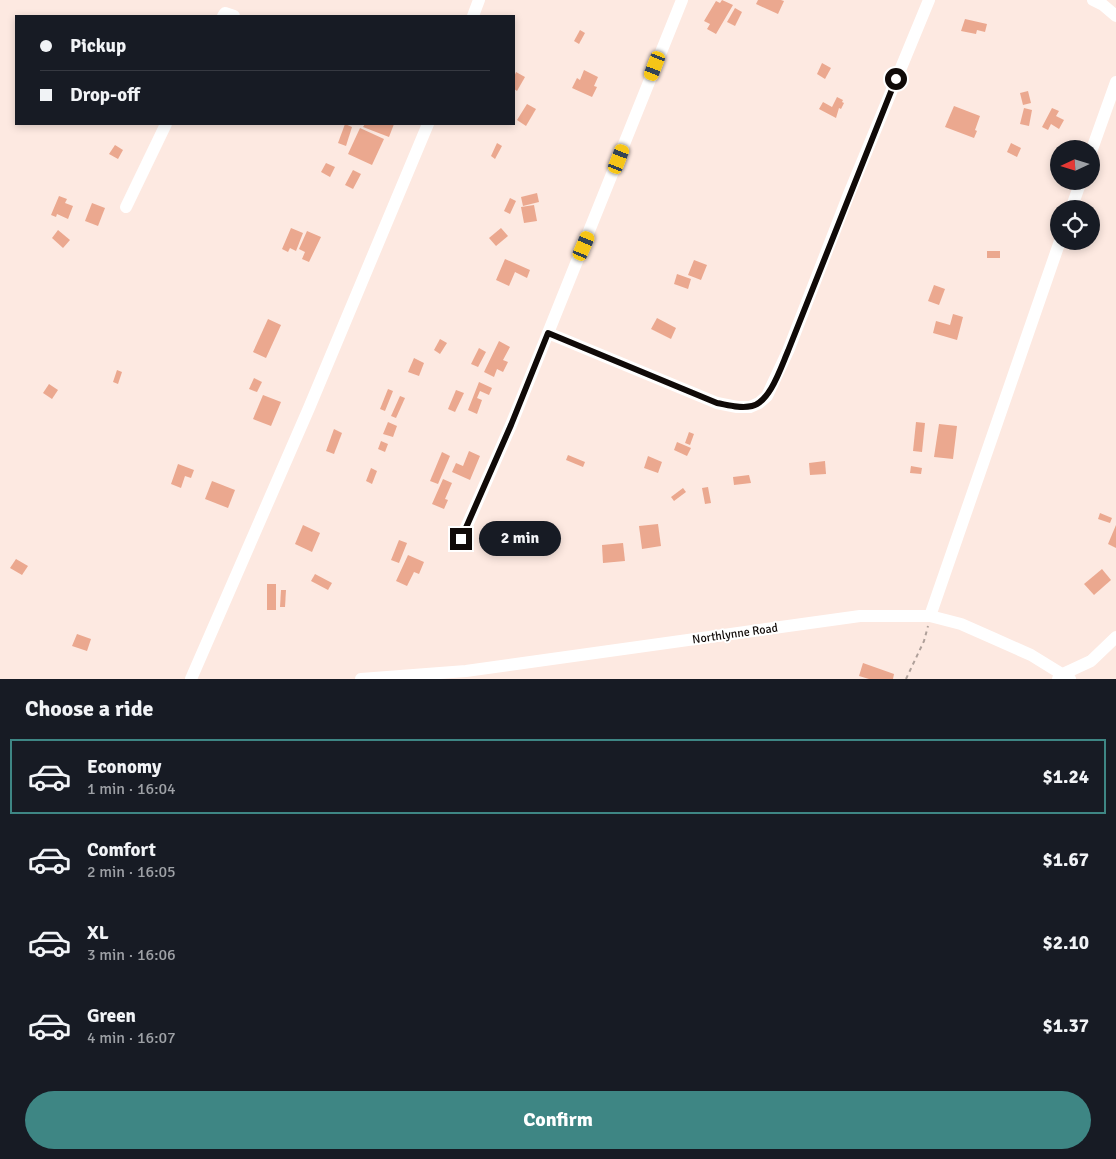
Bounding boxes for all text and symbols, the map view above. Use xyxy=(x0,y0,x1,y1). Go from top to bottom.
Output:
text: Pickup xyxy=(70,34,126,58)
car xyxy=(642,49,667,83)
route start xyxy=(885,68,907,90)
text: Drop-off xyxy=(70,83,140,107)
north arrow xyxy=(1050,140,1100,190)
map controls xyxy=(1050,140,1100,250)
car xyxy=(606,142,631,176)
button: locate xyxy=(1050,200,1100,250)
car xyxy=(571,229,596,263)
callout: 2 min xyxy=(478,522,561,556)
route end xyxy=(450,528,472,550)
text: 2 min xyxy=(501,528,539,548)
street label: Northlynne Road xyxy=(691,621,779,647)
text: Choose a ride xyxy=(25,695,153,722)
icon: car xyxy=(27,754,72,799)
text: Economy xyxy=(87,755,161,779)
text: $1.24 xyxy=(1043,765,1089,789)
text: 1 min · 16:04 xyxy=(87,779,176,799)
icon: car xyxy=(27,837,72,882)
text: Comfort xyxy=(87,838,156,862)
text: $1.67 xyxy=(1043,848,1089,872)
text: 2 min · 16:05 xyxy=(87,862,176,882)
icon: car xyxy=(27,920,72,965)
text: XL xyxy=(87,921,109,945)
text: $2.10 xyxy=(1043,931,1089,955)
text: 3 min · 16:06 xyxy=(87,945,176,965)
icon: car xyxy=(27,1003,72,1048)
text: Green xyxy=(87,1004,136,1028)
text: $1.37 xyxy=(1043,1014,1089,1038)
text: 4 min · 16:07 xyxy=(87,1028,176,1048)
button: Confirm xyxy=(25,1091,1091,1149)

